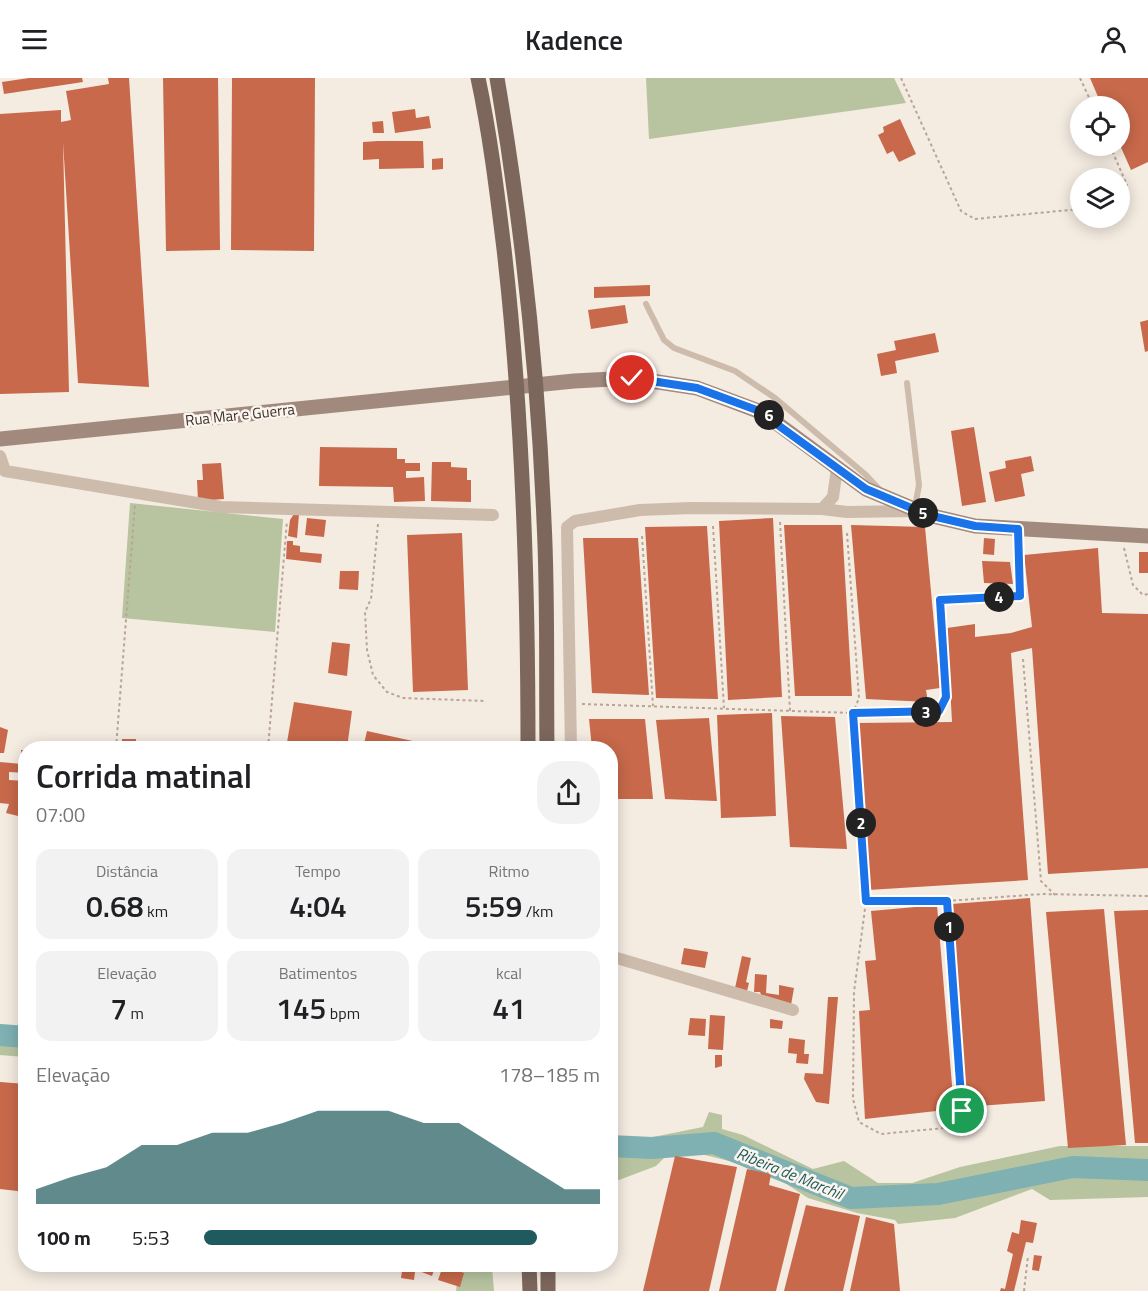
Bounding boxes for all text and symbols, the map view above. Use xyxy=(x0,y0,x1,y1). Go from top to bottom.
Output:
text: Kadence xyxy=(525,19,623,60)
icon: menu xyxy=(18,23,51,56)
icon: person xyxy=(1097,23,1130,56)
map controls xyxy=(1070,96,1130,228)
button: locate xyxy=(1070,96,1130,156)
button: layers xyxy=(1070,168,1130,228)
pin xyxy=(606,352,657,403)
icon: check xyxy=(615,361,648,394)
street label: Rua Mar e Guerra xyxy=(184,397,296,432)
pin: 6 xyxy=(754,400,784,430)
text: 6 xyxy=(765,403,773,427)
pin: 5 xyxy=(908,498,938,528)
text: 5 xyxy=(919,501,927,525)
pin: 4 xyxy=(984,582,1014,612)
text: 4 xyxy=(995,585,1003,609)
pin: 3 xyxy=(911,697,941,727)
text: 3 xyxy=(922,700,930,724)
text: Corrida matinal xyxy=(36,751,252,801)
button: share xyxy=(537,761,600,824)
text: 07:00 xyxy=(36,799,85,830)
pin: 2 xyxy=(846,808,876,838)
text: 2 xyxy=(857,811,865,835)
text: Distância xyxy=(96,859,158,883)
text: Tempo xyxy=(295,859,341,883)
text: Ritmo xyxy=(489,859,529,883)
text: 0.68 xyxy=(86,883,144,929)
text: 4:04 xyxy=(289,883,347,929)
text: 5:59 xyxy=(465,883,522,929)
text: km xyxy=(144,899,168,923)
text: /km xyxy=(522,899,553,923)
pin: 1 xyxy=(934,912,964,942)
text: 1 xyxy=(945,915,953,939)
text: Elevação xyxy=(97,961,157,985)
text: Batimentos xyxy=(279,961,357,985)
text: kcal xyxy=(496,961,522,985)
text: 7 xyxy=(110,985,127,1031)
text: 145 xyxy=(276,985,326,1031)
text: 41 xyxy=(492,985,526,1031)
text: m xyxy=(127,1001,144,1025)
text: bpm xyxy=(326,1001,360,1025)
text: Elevação xyxy=(36,1059,110,1090)
text: 178–185 m xyxy=(499,1059,600,1090)
pin xyxy=(936,1085,987,1136)
icon: arrive xyxy=(945,1094,978,1127)
water label: Ribeira de Marchil xyxy=(733,1141,848,1206)
text: 100 m xyxy=(36,1222,91,1253)
text: 5:53 xyxy=(132,1222,170,1253)

